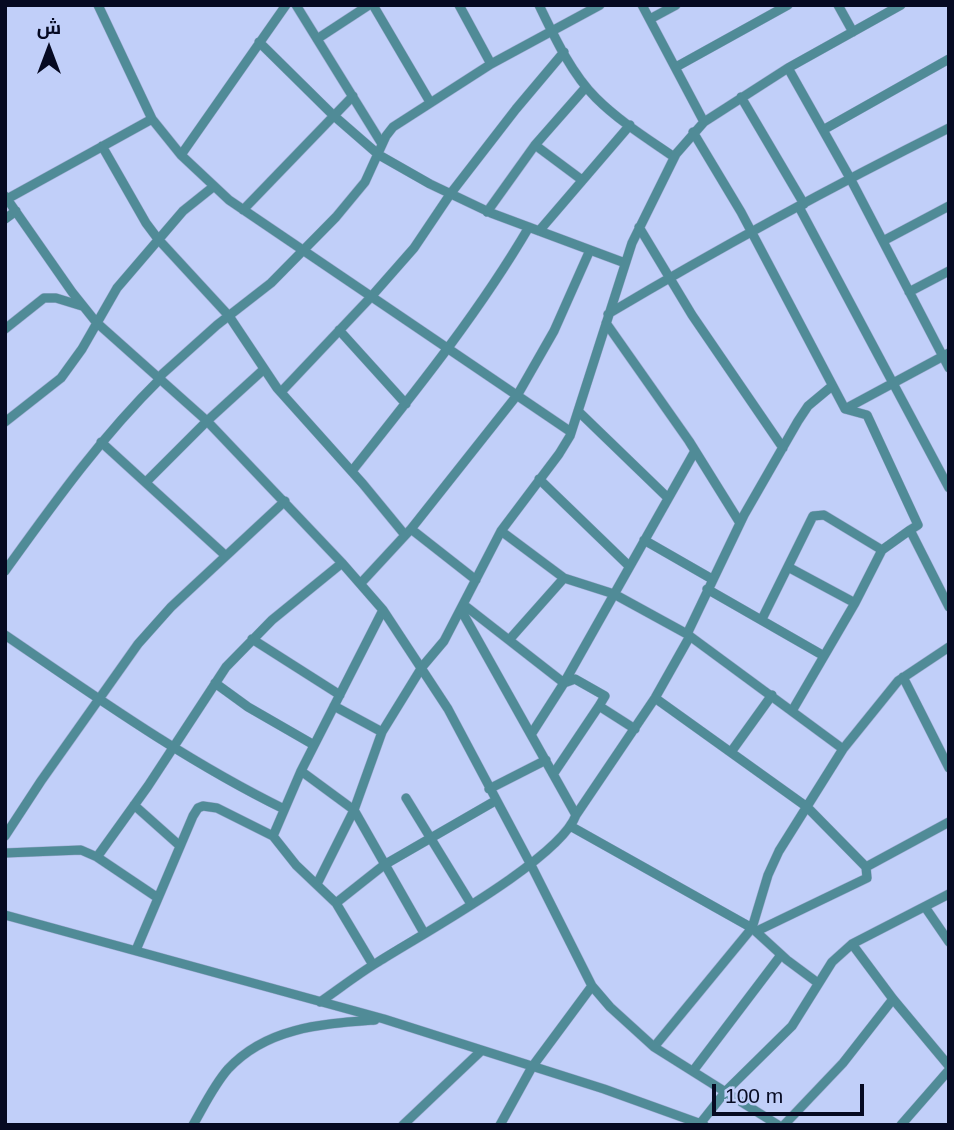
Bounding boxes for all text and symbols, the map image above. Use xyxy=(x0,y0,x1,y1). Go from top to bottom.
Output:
north arrow xyxy=(14,14,84,84)
text: ش xyxy=(37,17,61,38)
scale bar xyxy=(716,1070,868,1114)
text: 100 m xyxy=(725,1084,783,1107)

